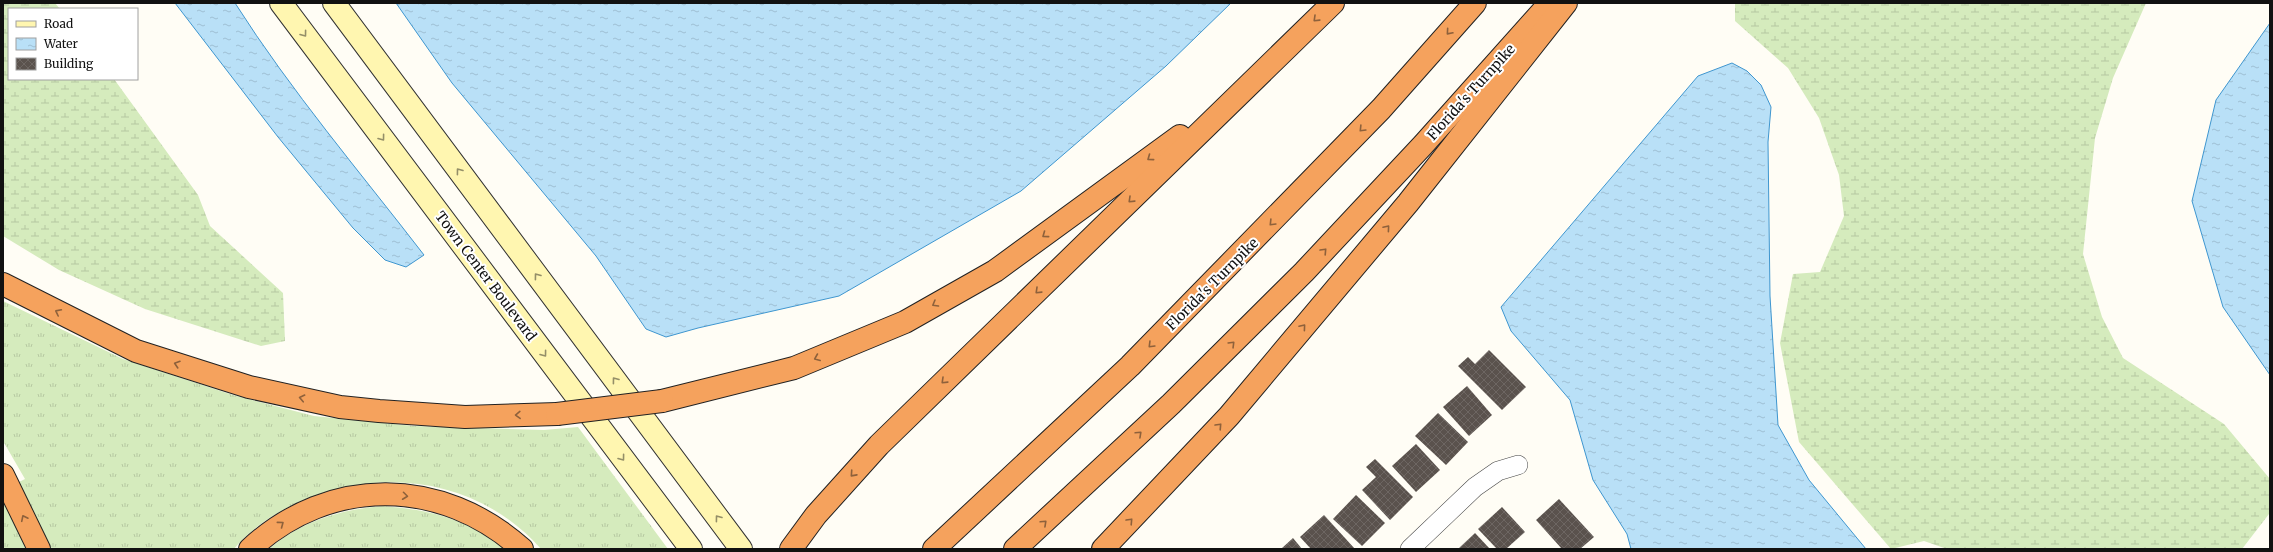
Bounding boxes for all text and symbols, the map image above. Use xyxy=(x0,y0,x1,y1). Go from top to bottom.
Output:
legend xyxy=(8,8,138,80)
one-way arrow xyxy=(1313,15,1321,22)
text: Road xyxy=(44,16,73,31)
one-way arrow xyxy=(1446,27,1453,35)
one-way arrow xyxy=(300,30,307,37)
text: Water xyxy=(43,36,79,51)
street label: Florida's Turnpike xyxy=(1423,40,1519,144)
text: Building xyxy=(44,56,94,71)
one-way arrow xyxy=(1359,124,1367,132)
one-way arrow xyxy=(378,134,385,141)
one-way arrow xyxy=(1147,153,1154,161)
one-way arrow xyxy=(457,169,464,176)
one-way arrow xyxy=(1128,195,1136,203)
street label: Town Center Boulevard xyxy=(431,208,541,345)
one-way arrow xyxy=(1269,218,1277,226)
one-way arrow xyxy=(1383,225,1390,232)
one-way arrow xyxy=(1042,230,1049,237)
street label: Florida's Turnpike xyxy=(1162,234,1262,334)
one-way arrow xyxy=(1319,248,1326,256)
one-way arrow xyxy=(535,273,542,280)
one-way arrow xyxy=(1035,286,1043,293)
one-way arrow xyxy=(932,300,939,307)
one-way arrow xyxy=(55,309,62,317)
one-way arrow xyxy=(1299,324,1306,332)
one-way arrow xyxy=(1148,340,1156,348)
one-way arrow xyxy=(1227,341,1235,349)
one-way arrow xyxy=(540,350,547,357)
one-way arrow xyxy=(814,354,821,362)
one-way arrow xyxy=(173,360,180,369)
one-way arrow xyxy=(941,376,949,384)
one-way arrow xyxy=(613,377,620,384)
one-way arrow xyxy=(299,395,305,403)
one-way arrow xyxy=(515,411,521,419)
one-way arrow xyxy=(1214,423,1222,431)
one-way arrow xyxy=(1134,431,1142,439)
one-way arrow xyxy=(618,454,625,461)
one-way arrow xyxy=(851,469,858,477)
one-way arrow xyxy=(402,491,408,500)
one-way arrow xyxy=(21,515,29,523)
one-way arrow xyxy=(716,515,723,522)
one-way arrow xyxy=(1125,518,1133,526)
one-way arrow xyxy=(1039,520,1046,527)
one-way arrow xyxy=(276,522,283,529)

